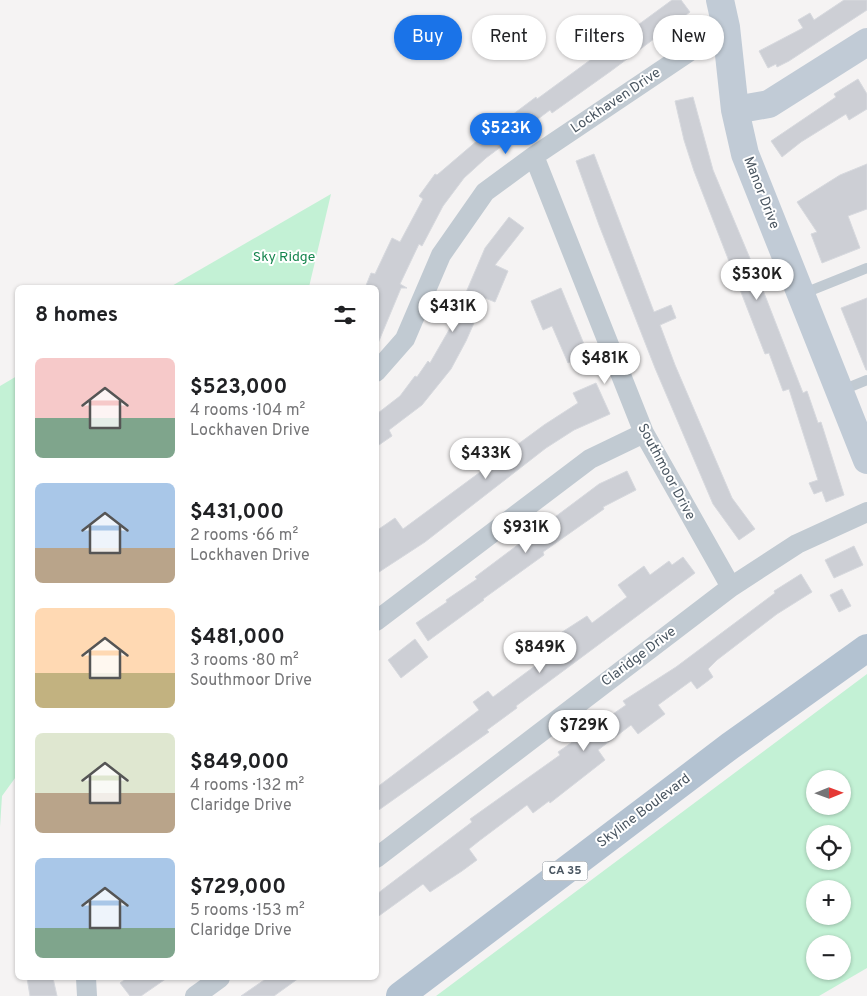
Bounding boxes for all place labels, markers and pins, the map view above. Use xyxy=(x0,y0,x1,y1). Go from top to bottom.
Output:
pin: $523K xyxy=(471,112,541,155)
pin: $530K xyxy=(722,258,792,301)
pin: $431K xyxy=(418,290,488,333)
pin: $481K xyxy=(570,342,640,385)
pin: $433K xyxy=(451,438,521,480)
pin: $931K xyxy=(491,512,561,554)
pin: $849K xyxy=(505,632,575,674)
pin: $729K xyxy=(549,710,619,752)

